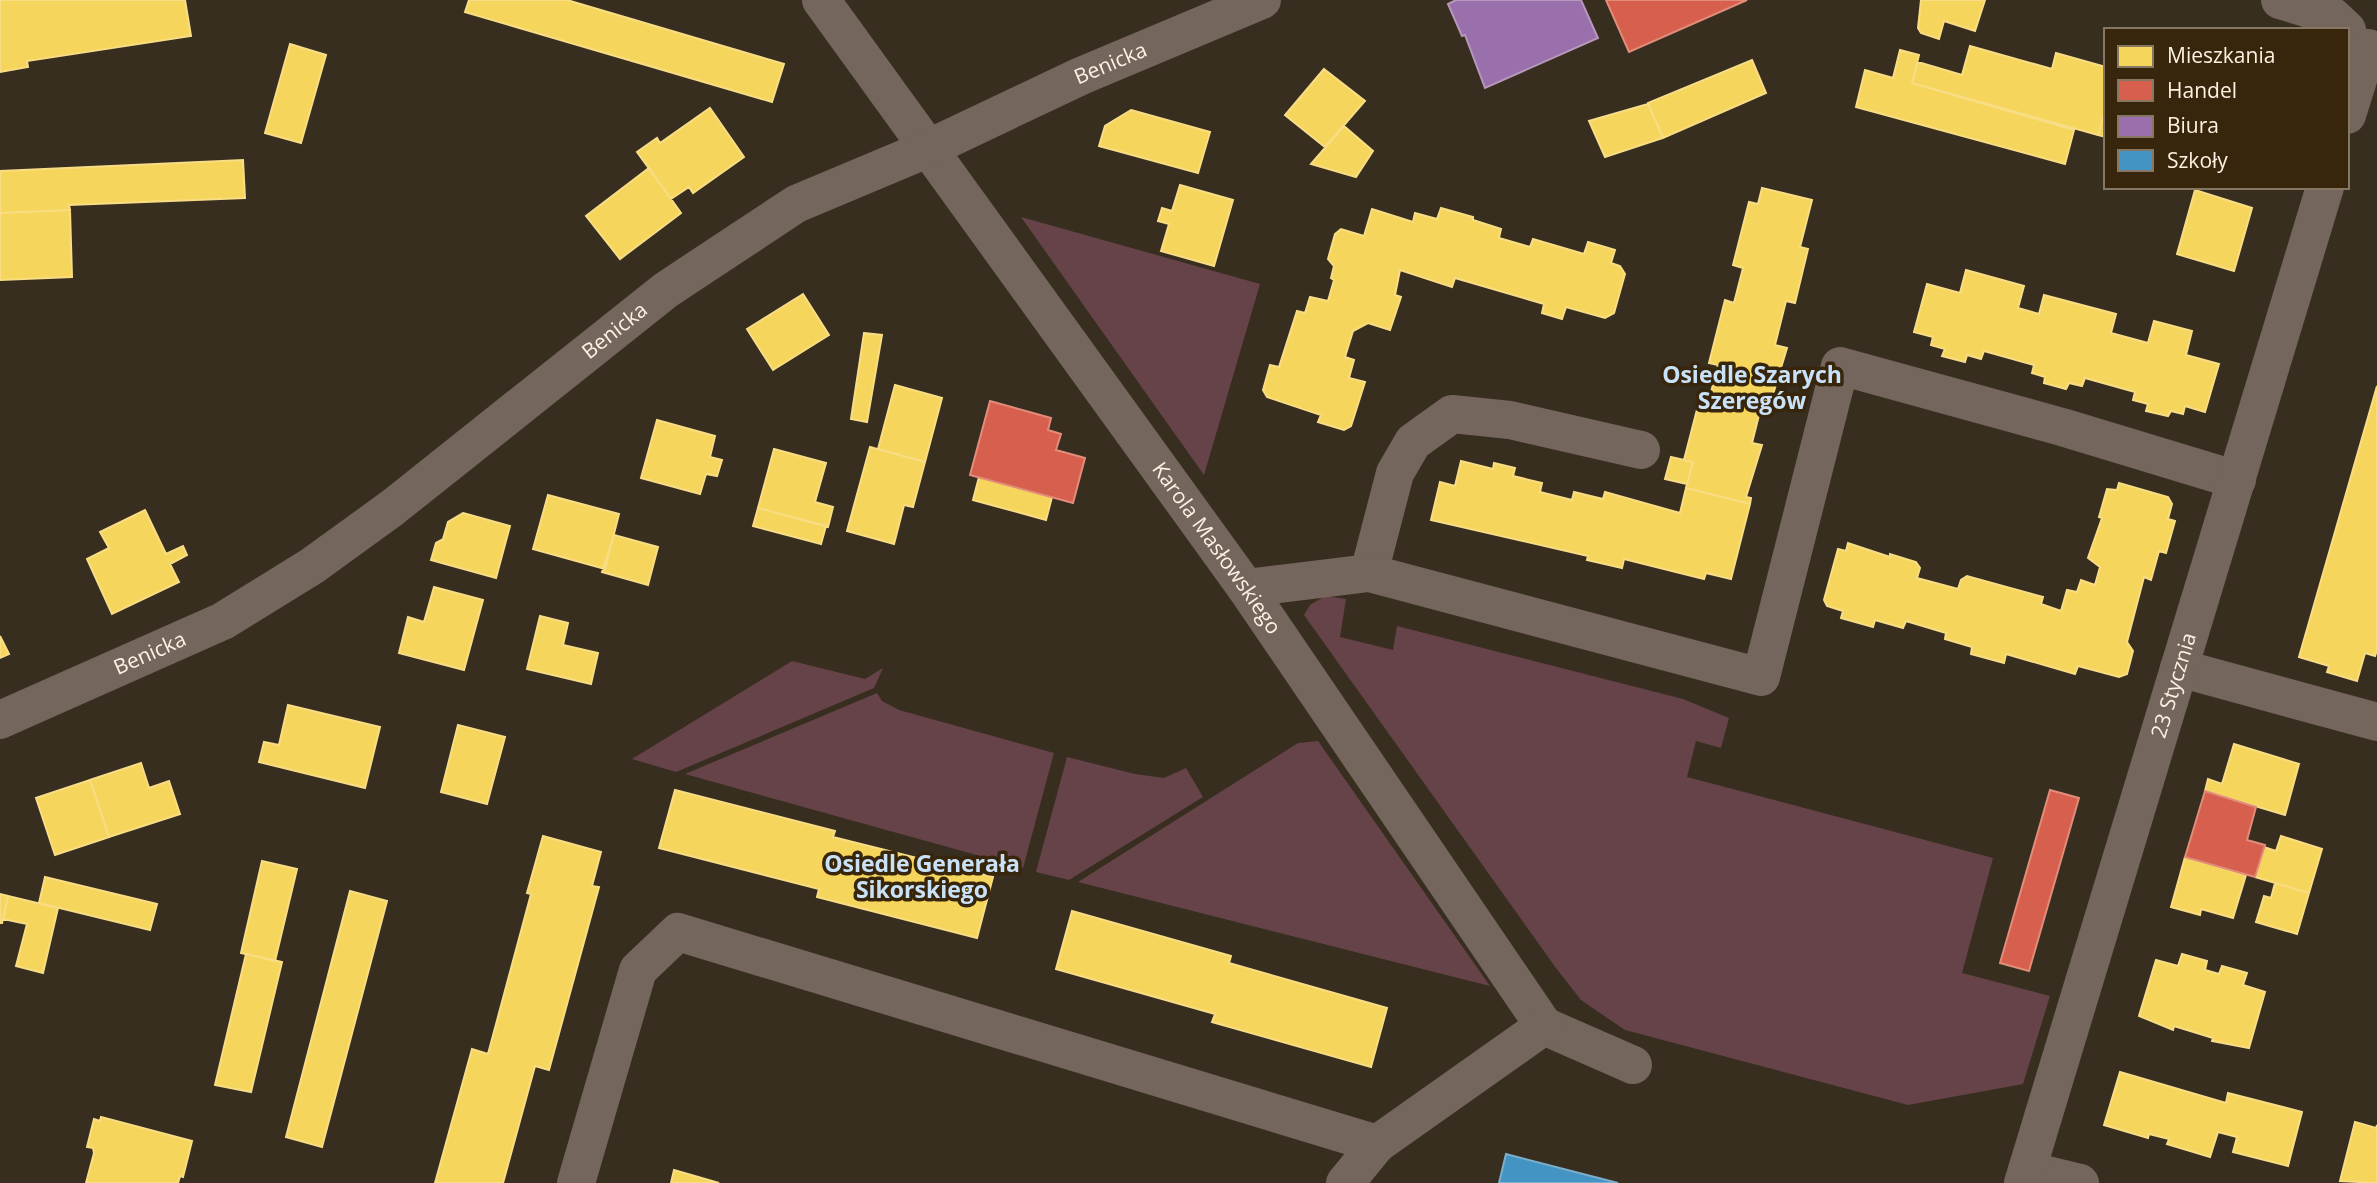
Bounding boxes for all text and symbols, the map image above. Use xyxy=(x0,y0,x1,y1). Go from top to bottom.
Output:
legend xyxy=(2104,28,2349,189)
street label: Benicka xyxy=(1070,35,1151,90)
text: Mieszkania xyxy=(2167,41,2275,69)
text: Handel xyxy=(2167,76,2237,104)
text: Biura xyxy=(2167,111,2219,139)
text: Szkoły xyxy=(2167,146,2228,174)
street label: Benicka xyxy=(575,295,653,365)
district label: Osiedle Szarych Szeregów xyxy=(1662,358,1842,416)
street label: Karola Masłowskiego xyxy=(1146,456,1288,639)
street label: Benicka xyxy=(109,624,190,681)
street label: 23 Stycznia xyxy=(2144,629,2202,741)
district label: Osiedle Generała Sikorskiego xyxy=(824,847,1020,905)

